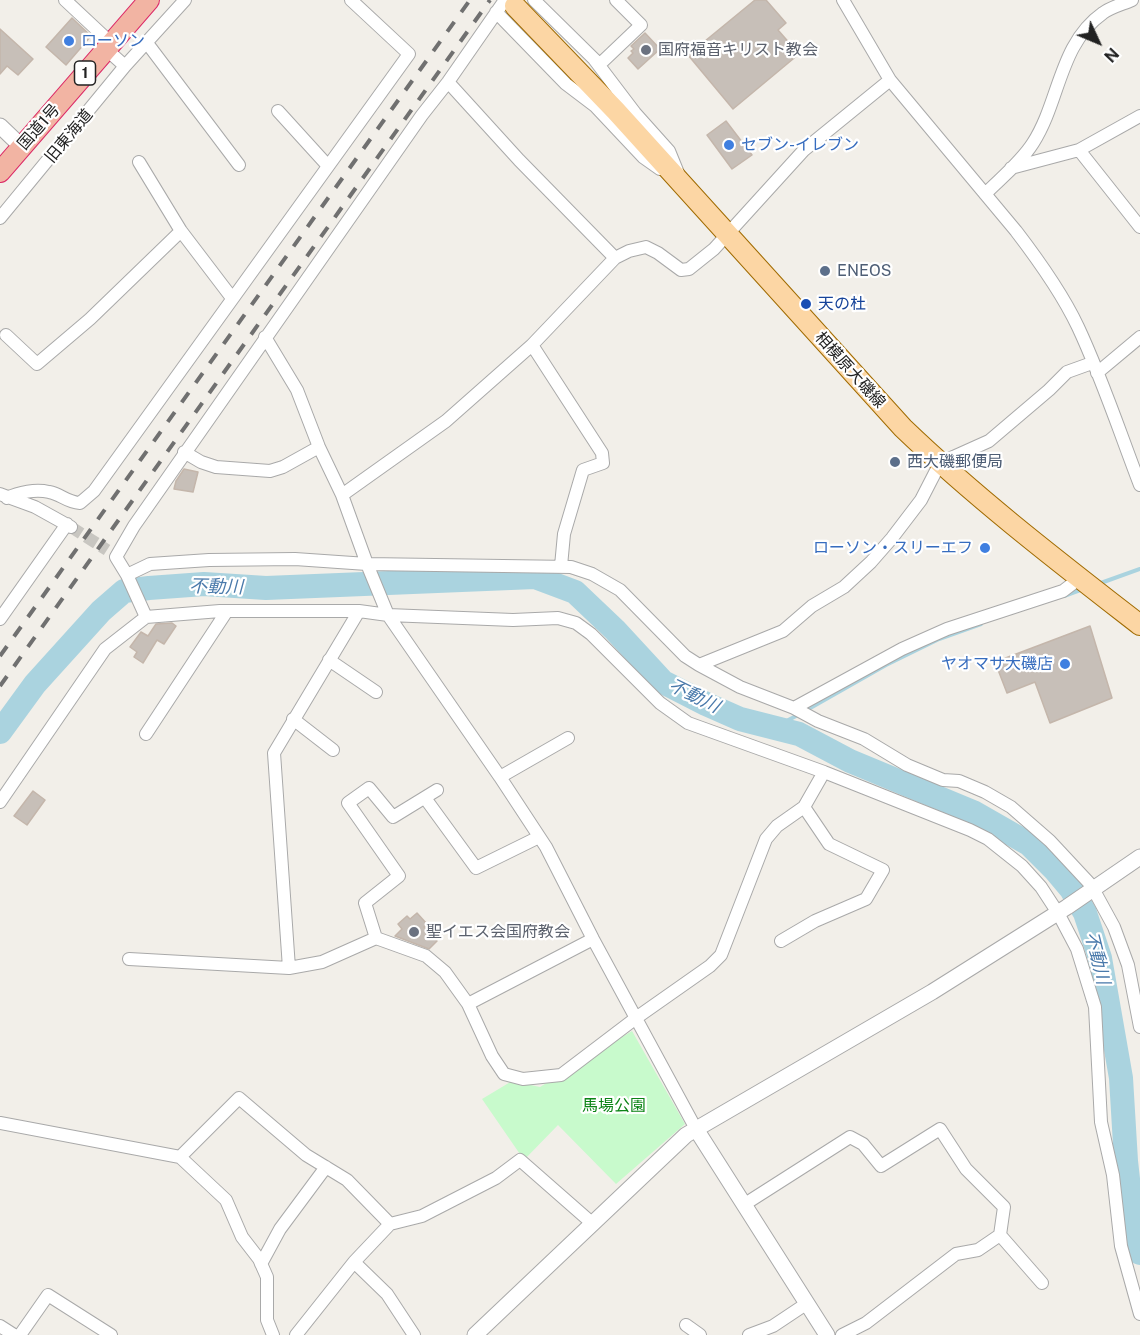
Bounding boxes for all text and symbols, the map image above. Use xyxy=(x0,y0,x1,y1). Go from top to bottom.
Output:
north arrow xyxy=(1068,12,1128,72)
place label: ローソン xyxy=(81,31,145,51)
marker: ローソン xyxy=(62,34,76,48)
place label: 国府福音キリスト教会 xyxy=(658,40,818,60)
marker: 国府福音キリスト教会 xyxy=(639,43,653,57)
text: N xyxy=(1100,44,1122,66)
road number: 1 xyxy=(74,61,96,85)
street label: 国道1号 xyxy=(14,100,64,154)
street label: 旧東海道 xyxy=(41,105,97,167)
place label: セブン-イレブン xyxy=(741,135,859,155)
marker: セブン-イレブン xyxy=(722,138,736,152)
place label: ENEOS xyxy=(837,261,891,281)
marker: ENEOS xyxy=(818,264,832,278)
place label: 天の杜 xyxy=(818,294,866,314)
marker: 天の杜 xyxy=(799,297,813,311)
street label: 相模原大磯線 xyxy=(811,328,889,412)
place label: 西大磯郵便局 xyxy=(907,452,1003,472)
marker: 西大磯郵便局 xyxy=(888,455,902,469)
place label: ローソン・スリーエフ xyxy=(813,538,973,558)
marker: ローソン・スリーエフ xyxy=(978,541,992,555)
water label: 不動川 xyxy=(189,576,243,598)
place label: ヤオマサ大磯店 xyxy=(941,654,1053,674)
marker: ヤオマサ大磯店 xyxy=(1058,657,1072,671)
water label: 不動川 xyxy=(665,674,723,718)
place label: 聖イエス会国府教会 xyxy=(426,922,570,942)
marker: 聖イエス会国府教会 xyxy=(407,925,421,939)
water label: 不動川 xyxy=(1080,929,1114,987)
park label: 馬場公園 xyxy=(582,1096,646,1116)

